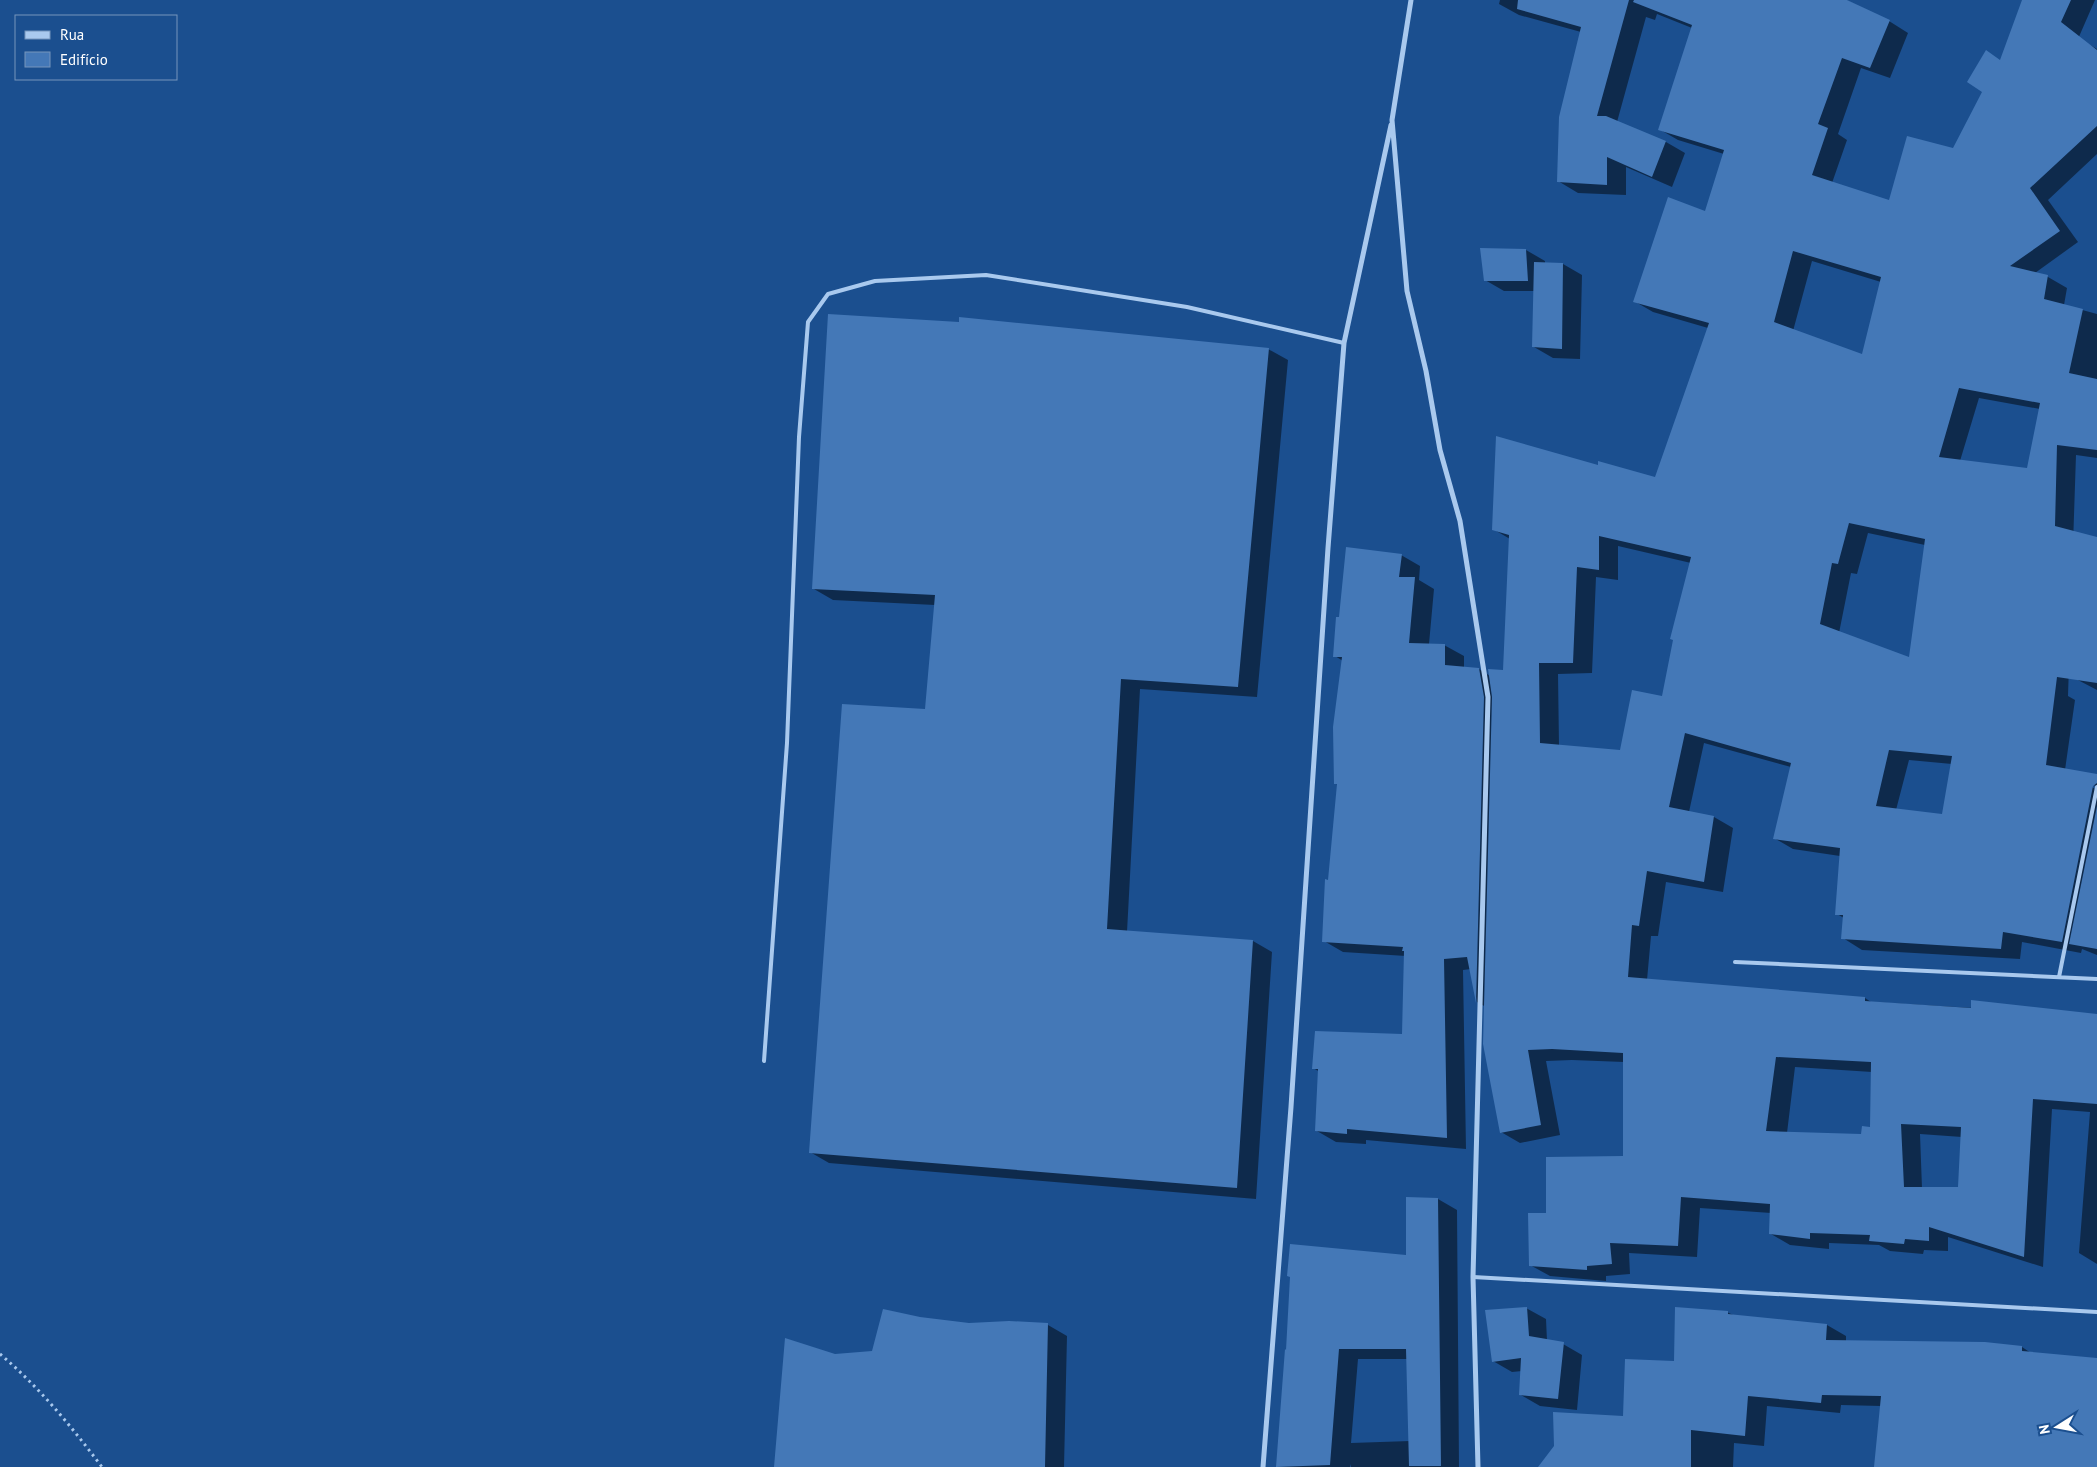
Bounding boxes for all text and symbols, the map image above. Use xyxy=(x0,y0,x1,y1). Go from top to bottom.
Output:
legend xyxy=(15,15,178,80)
text: Rua xyxy=(60,25,84,44)
text: Edifício xyxy=(60,50,108,69)
north arrow xyxy=(2032,1402,2082,1452)
text: N xyxy=(2035,1423,2054,1436)

